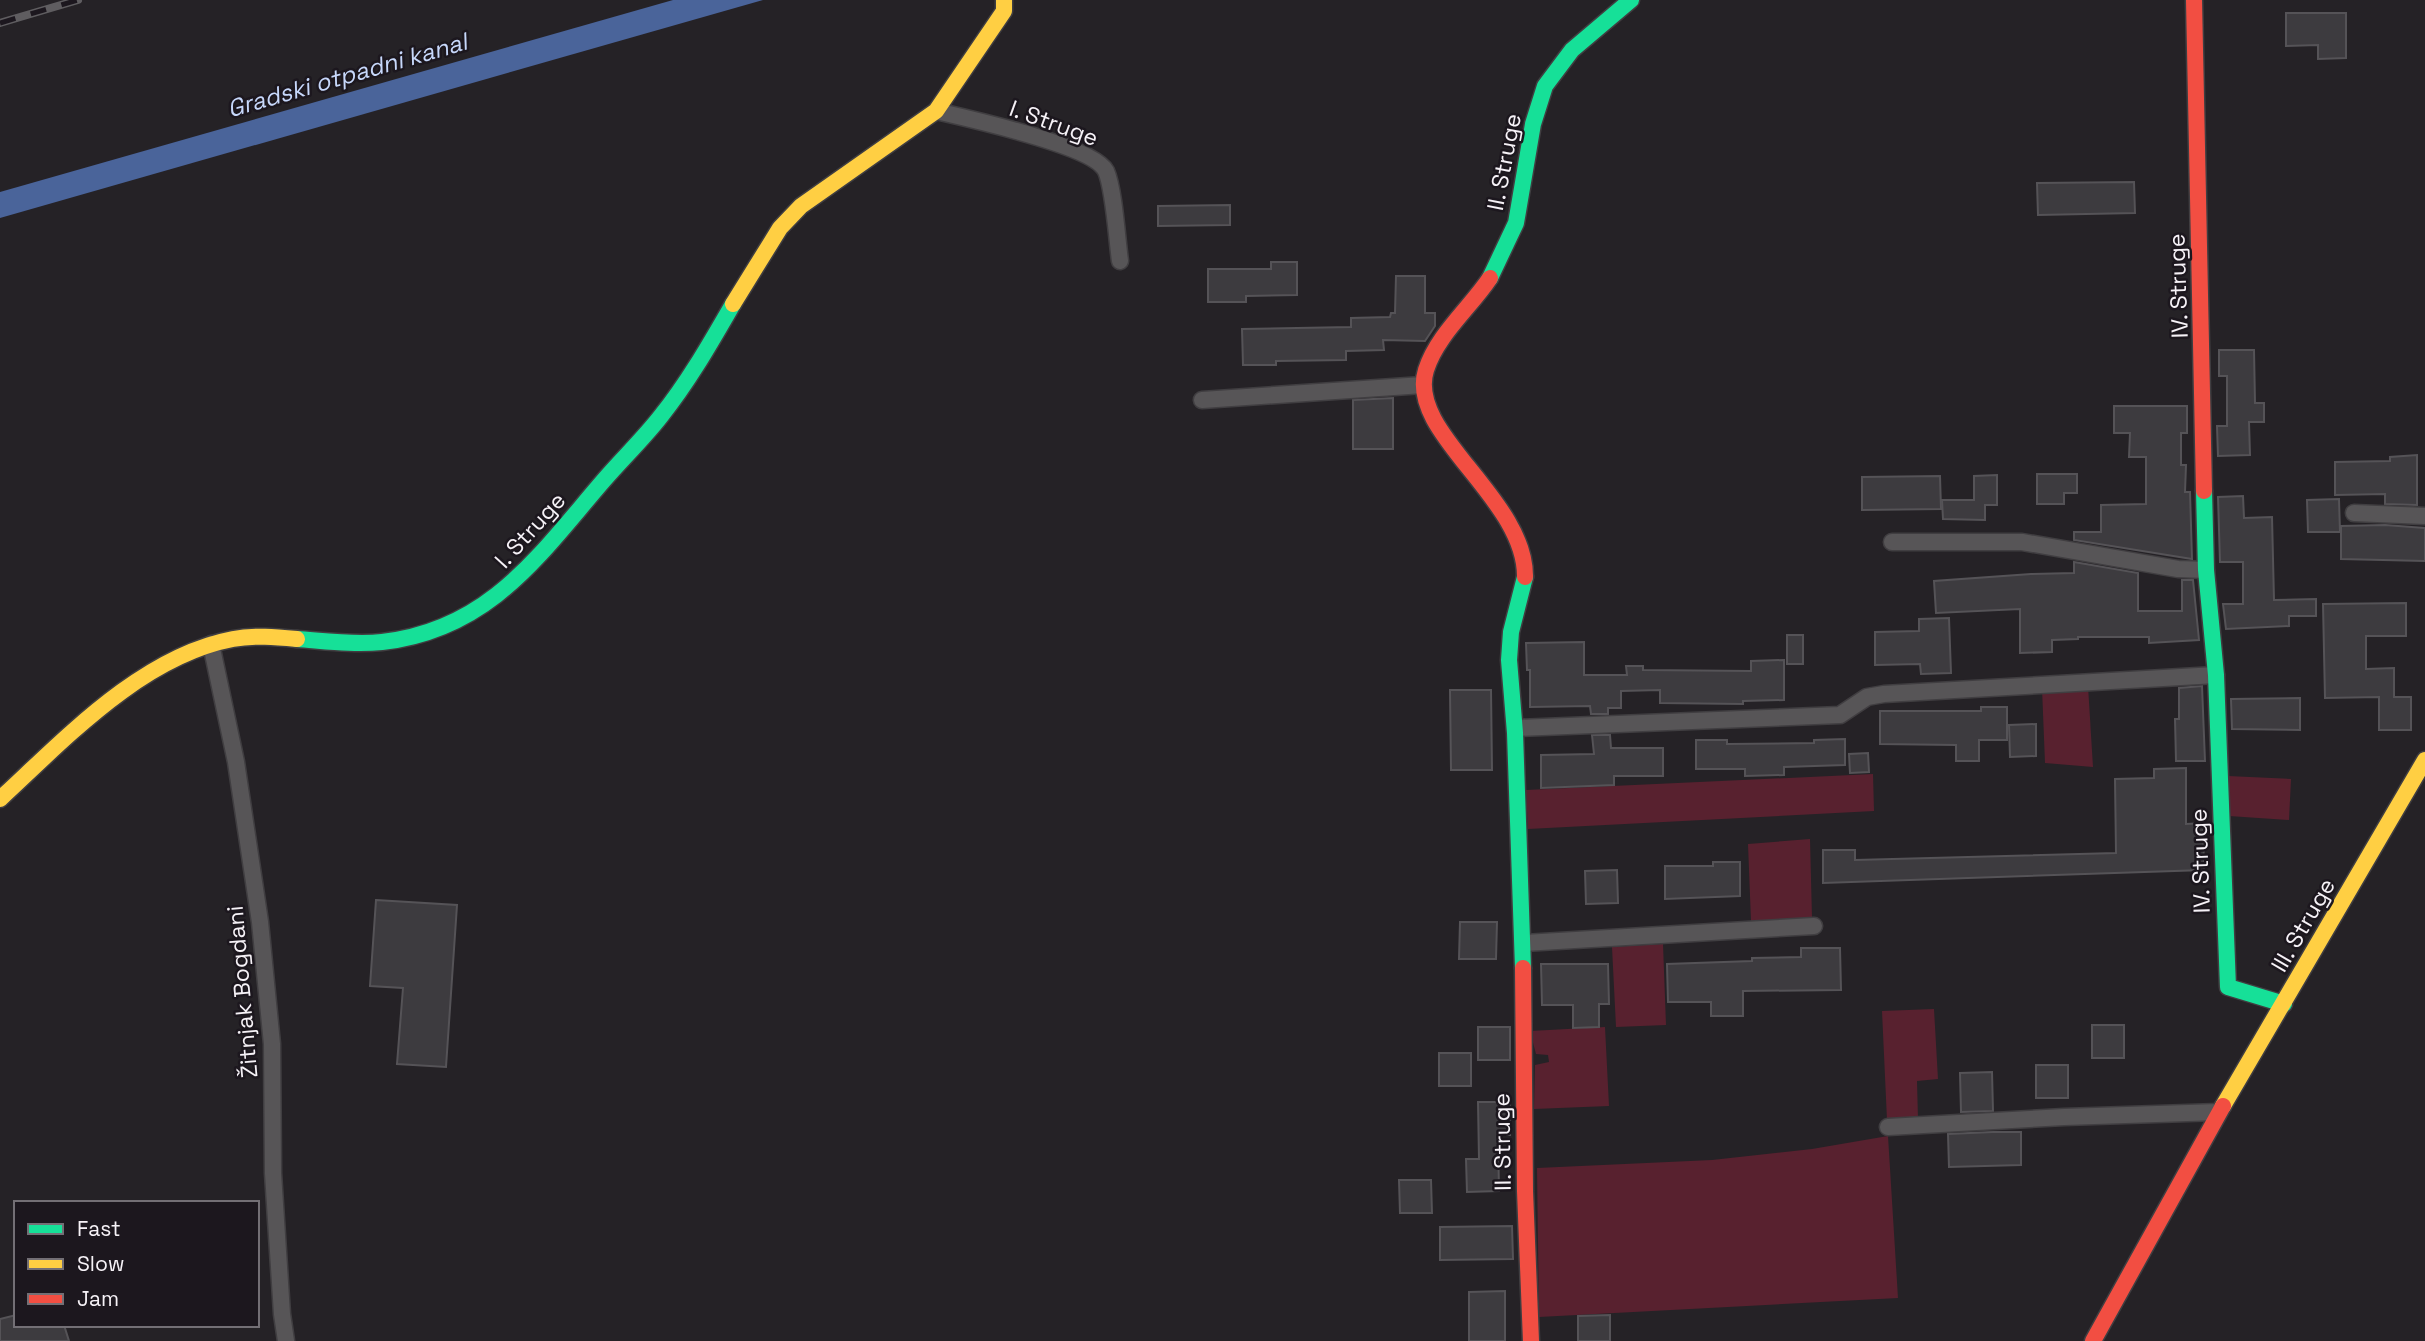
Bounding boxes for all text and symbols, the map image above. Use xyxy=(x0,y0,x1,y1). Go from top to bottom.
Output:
water label: Gradski otpadni kanal xyxy=(223,25,474,124)
street label: I. Struge xyxy=(1005,93,1103,153)
street label: II. Struge xyxy=(1480,111,1528,213)
street label: IV. Struge xyxy=(2161,233,2195,339)
street label: I. Struge xyxy=(488,486,572,574)
street label: IV. Struge xyxy=(2183,808,2217,914)
street label: III. Struge xyxy=(2264,873,2342,977)
street label: Žitnjak Bogdani xyxy=(220,905,264,1079)
street label: II. Struge xyxy=(1486,1093,1518,1191)
legend xyxy=(14,1201,259,1327)
text: Fast xyxy=(77,1215,121,1242)
text: Slow xyxy=(77,1250,125,1277)
text: Jam xyxy=(77,1285,119,1312)

